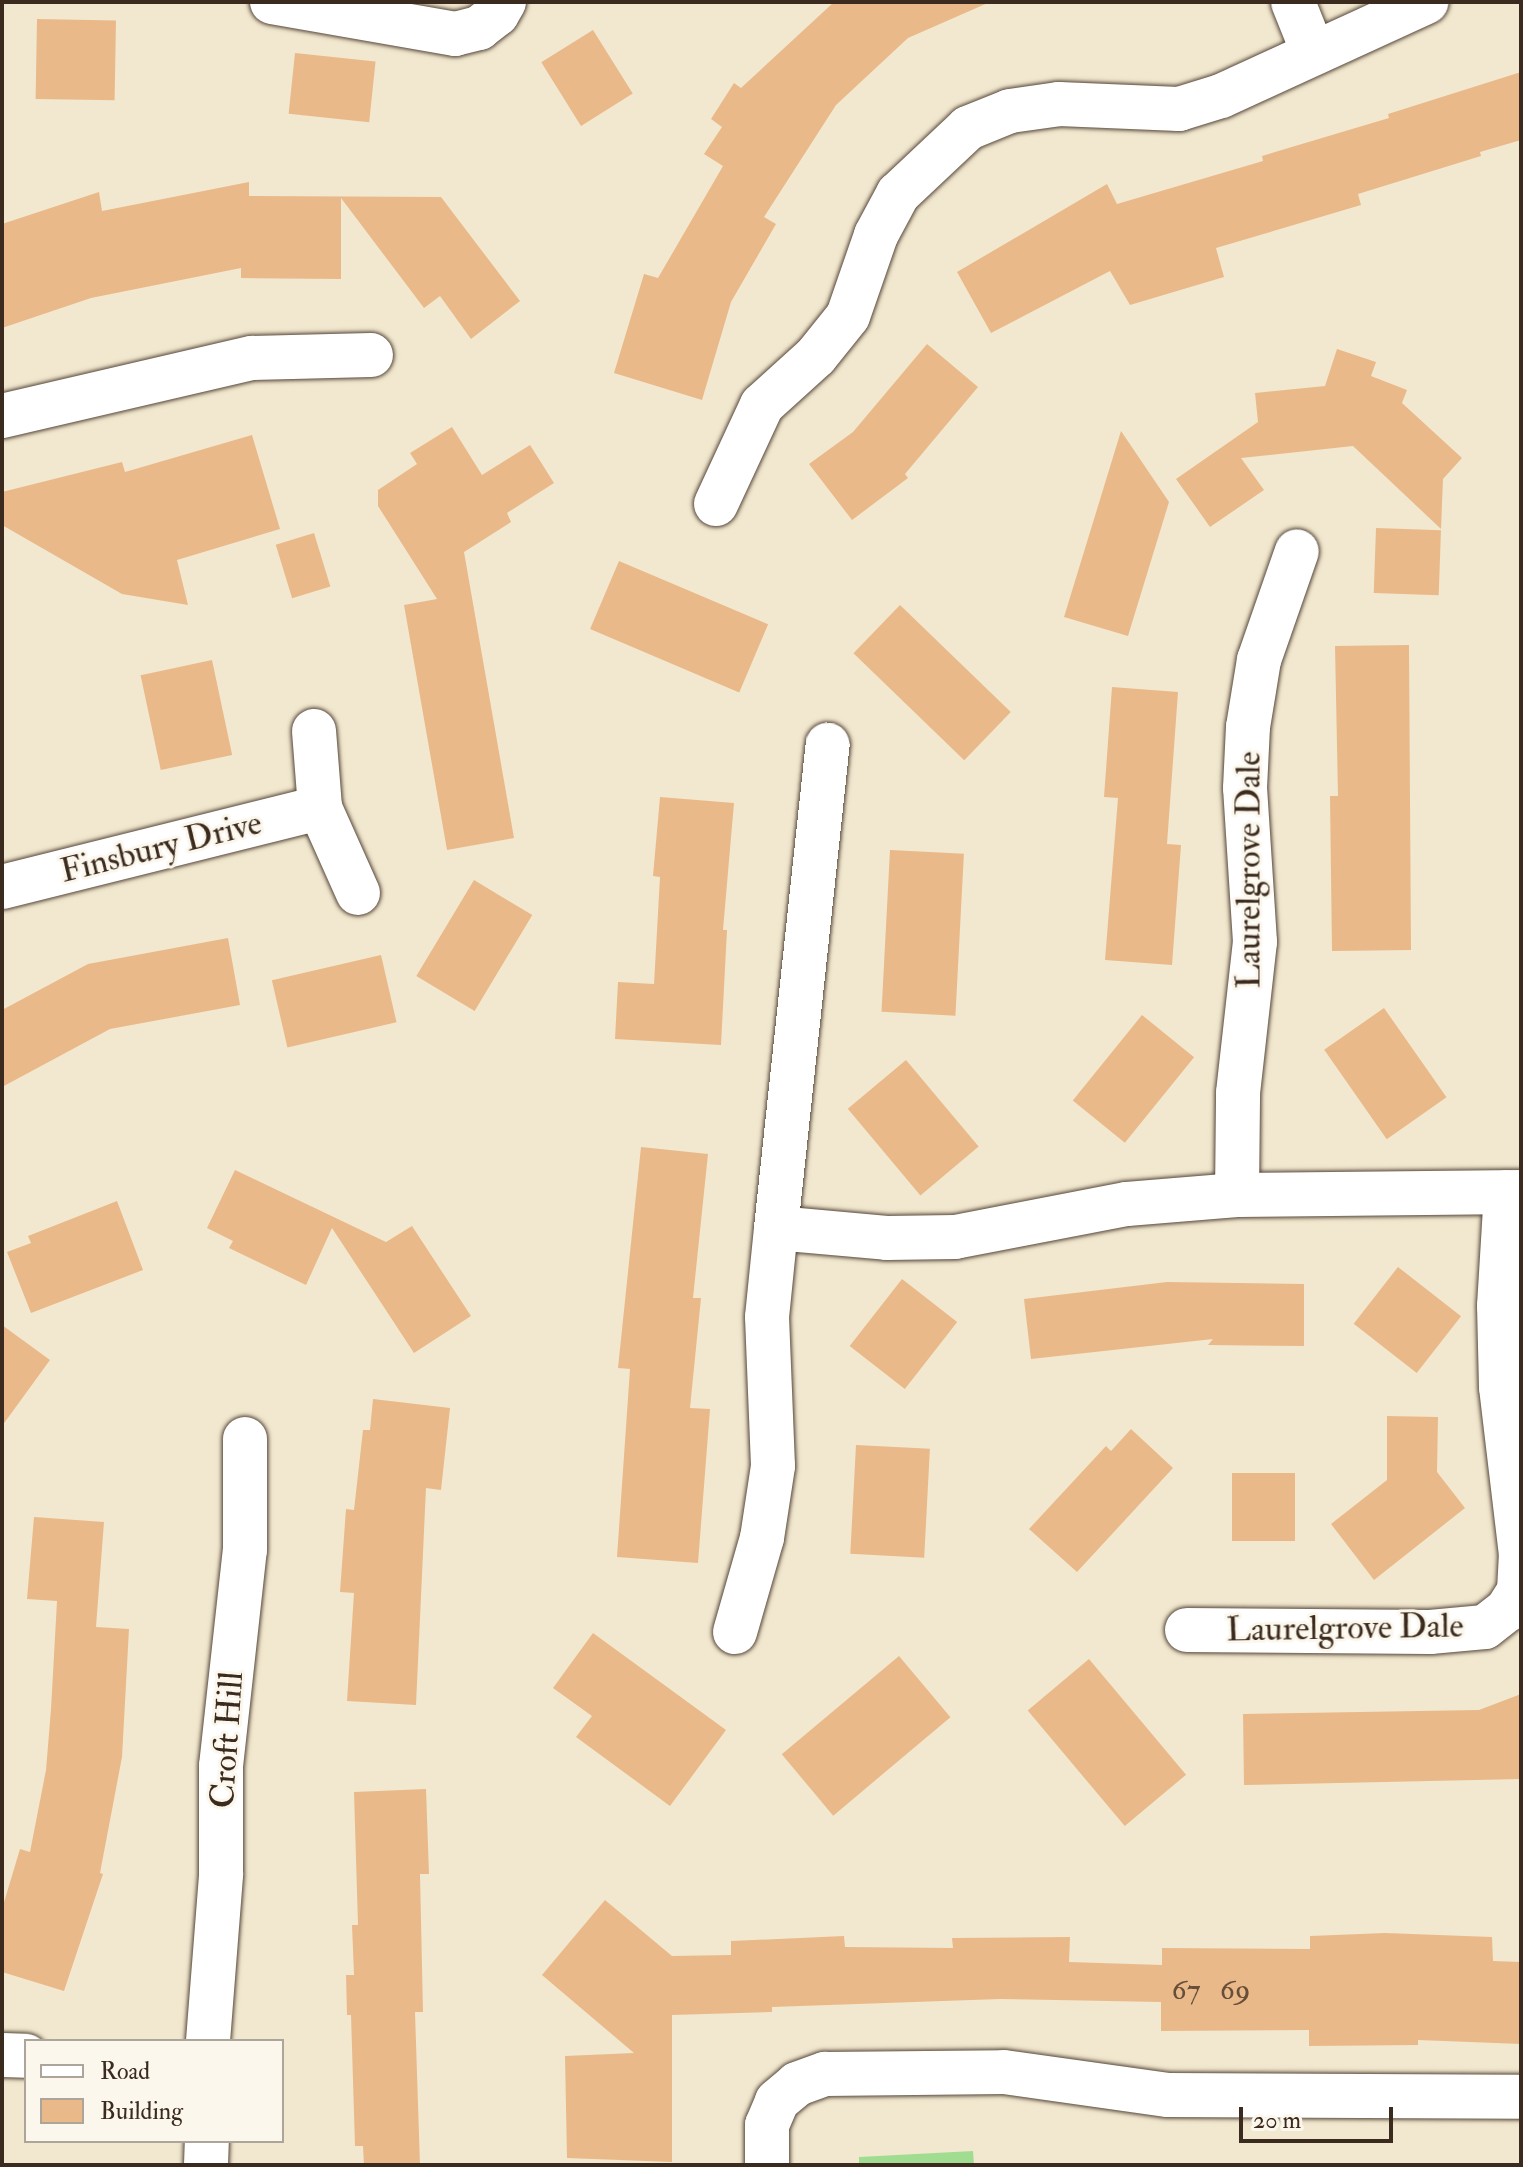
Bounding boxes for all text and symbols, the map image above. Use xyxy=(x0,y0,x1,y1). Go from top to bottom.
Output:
street label: Laurelgrove Dale xyxy=(1229,751,1269,989)
street label: Finsbury Drive xyxy=(56,802,266,892)
street label: Laurelgrove Dale xyxy=(1226,1606,1464,1650)
street label: Croft Hill xyxy=(202,1670,252,1810)
house number: 67 xyxy=(1172,1972,1200,2008)
house number: 69 xyxy=(1220,1972,1250,2008)
legend xyxy=(24,2039,284,2143)
text: Road xyxy=(100,2056,150,2087)
scale bar xyxy=(1243,2091,1397,2141)
text: Building xyxy=(100,2096,183,2127)
text: 20 m xyxy=(1253,2105,1301,2136)

